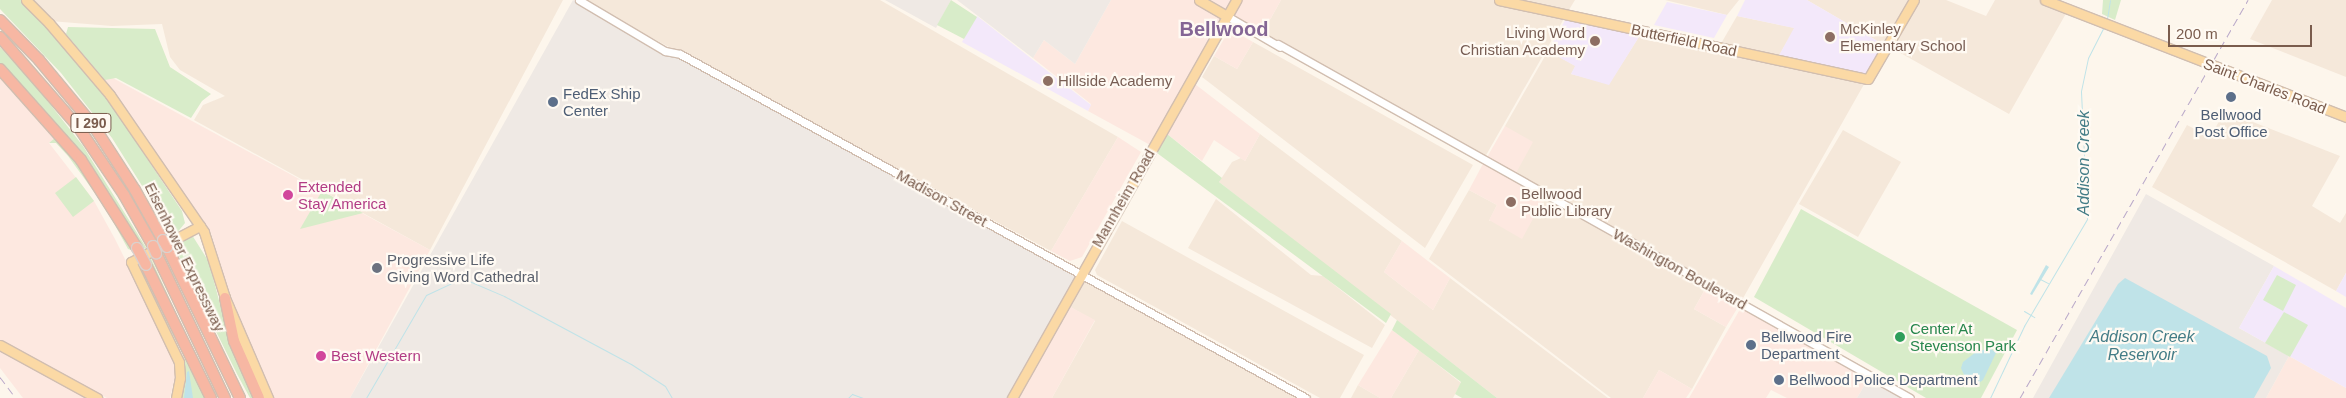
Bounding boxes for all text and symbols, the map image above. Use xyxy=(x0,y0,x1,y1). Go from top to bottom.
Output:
scale bar xyxy=(2171,15,2315,47)
district label: Bellwood xyxy=(1180,17,1268,41)
place label: McKinley Elementary School xyxy=(1840,19,1966,54)
street label: Butterfield Road xyxy=(1630,20,1738,60)
place label: Living Word Christian Academy xyxy=(1459,23,1585,58)
text: 200 m xyxy=(2176,25,2218,42)
marker: McKinley Elementary School xyxy=(1824,31,1836,43)
marker: Living Word Christian Academy xyxy=(1589,35,1601,47)
street label: Saint Charles Road xyxy=(2201,54,2329,118)
place label: Hillside Academy xyxy=(1058,72,1173,90)
marker: Hillside Academy xyxy=(1042,75,1054,87)
place label: FedEx Ship Center xyxy=(563,84,641,119)
marker: Bellwood Post Office xyxy=(2225,91,2237,103)
marker: FedEx Ship Center xyxy=(547,96,559,108)
place label: Bellwood Post Office xyxy=(2194,105,2268,140)
water label: Addison Creek xyxy=(2074,111,2094,215)
road number: I 290 xyxy=(70,112,112,134)
street label: Mannheim Road xyxy=(1088,146,1158,250)
street label: Madison Street xyxy=(894,166,990,230)
place label: Extended Stay America xyxy=(298,177,387,212)
street label: Eisenhower Expressway xyxy=(141,180,229,334)
place label: Bellwood Public Library xyxy=(1521,184,1612,219)
marker: Extended Stay America xyxy=(282,189,294,201)
marker: Bellwood Public Library xyxy=(1505,196,1517,208)
street label: Washington Boulevard xyxy=(1610,225,1750,313)
place label: Progressive Life Giving Word Cathedral xyxy=(387,250,538,285)
marker: Progressive Life Giving Word Cathedral xyxy=(371,262,383,274)
place label: Center At Stevenson Park xyxy=(1910,319,2016,354)
place label: Bellwood Fire Department xyxy=(1761,327,1852,362)
water label: Addison Creek Reservoir xyxy=(2090,327,2194,365)
marker: Center At Stevenson Park xyxy=(1894,331,1906,343)
marker: Bellwood Fire Department xyxy=(1745,339,1757,351)
place label: Best Western xyxy=(331,347,421,365)
marker: Best Western xyxy=(315,350,327,362)
place label: Bellwood Police Department xyxy=(1789,371,1977,389)
marker: Bellwood Police Department xyxy=(1773,374,1785,386)

